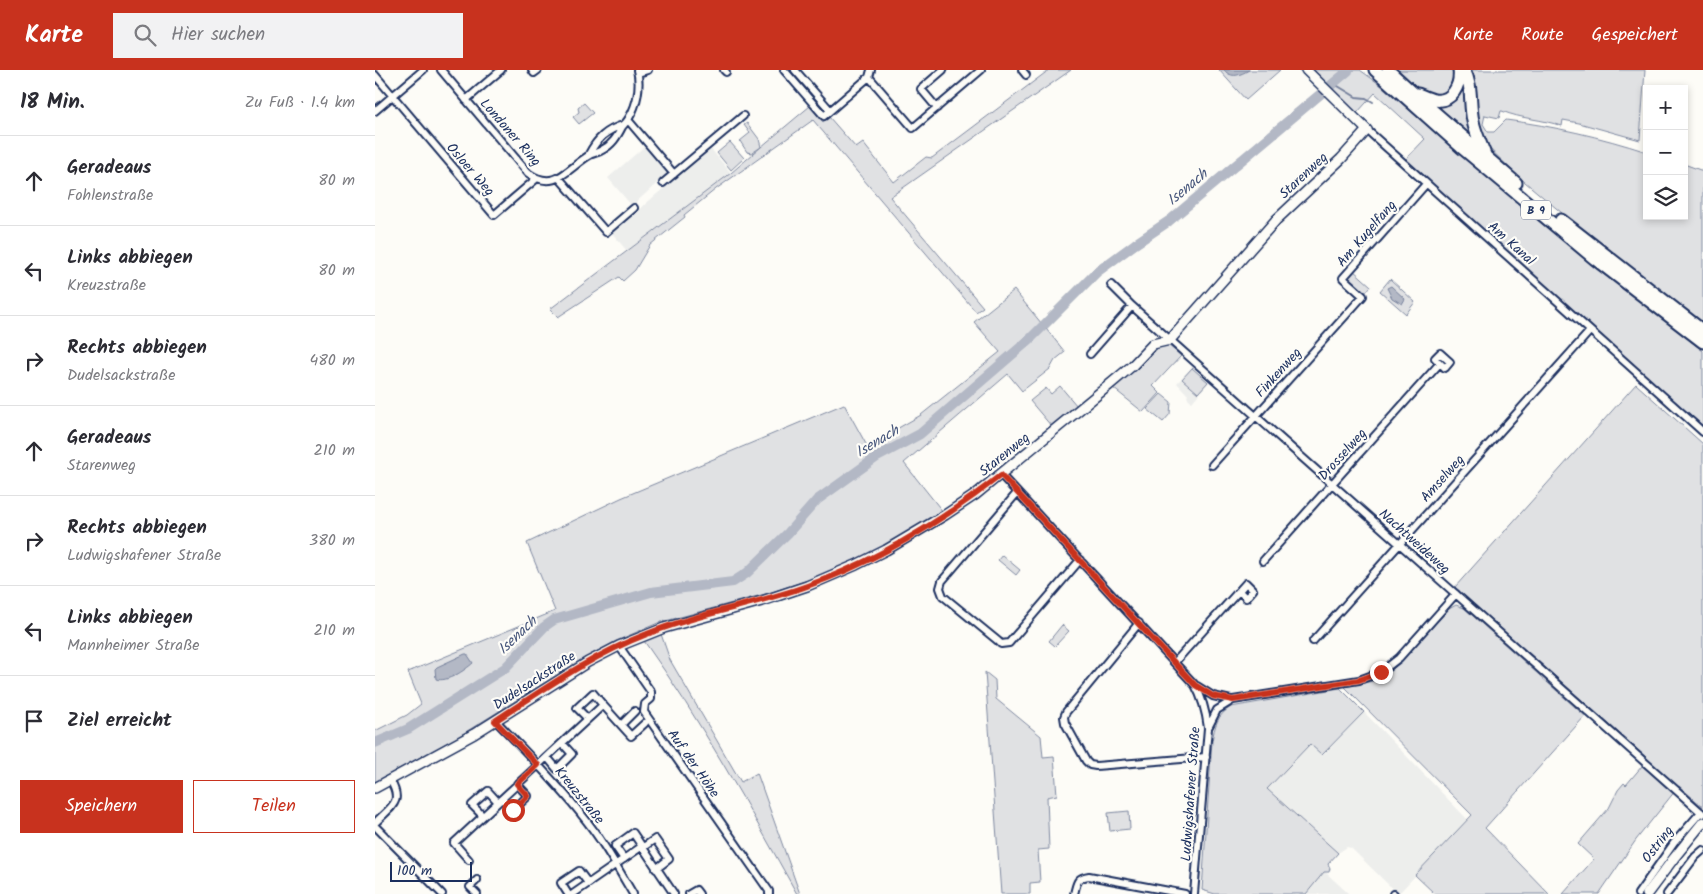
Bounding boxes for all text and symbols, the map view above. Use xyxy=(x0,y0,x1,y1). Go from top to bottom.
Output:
search box xyxy=(113,13,463,58)
text: Karte xyxy=(25,16,83,55)
text: Hier suchen xyxy=(171,20,265,50)
icon: search xyxy=(131,21,159,49)
text: Karte xyxy=(1453,21,1493,50)
text: Route xyxy=(1521,21,1564,50)
text: Gespeichert xyxy=(1592,21,1678,50)
map controls xyxy=(1643,85,1688,220)
button: + xyxy=(1643,85,1688,130)
text: 18 Min. xyxy=(20,86,85,119)
text: Zu Fuß · 1.4 km xyxy=(245,90,355,115)
street label: Londoner Ring xyxy=(474,94,546,172)
button: − xyxy=(1643,130,1688,175)
street label: Osloer Weg xyxy=(441,138,500,201)
street label: Starenweg xyxy=(1274,147,1333,204)
text: Geradeaus xyxy=(67,153,152,183)
water label: Isenach xyxy=(1162,162,1215,212)
icon: ahead xyxy=(20,167,48,195)
text: 80 m xyxy=(318,168,355,193)
button: layers xyxy=(1643,175,1688,220)
text: Fohlenstraße xyxy=(67,183,153,208)
street label: Am Kugelfang xyxy=(1331,195,1402,272)
road number: B 9 xyxy=(1521,200,1551,220)
street label: Am Kanal xyxy=(1483,216,1541,272)
text: Links abbiegen xyxy=(67,243,193,273)
icon: left xyxy=(20,257,48,285)
text: 80 m xyxy=(318,258,355,283)
text: Kreuzstraße xyxy=(67,273,146,298)
text: Rechts abbiegen xyxy=(67,333,207,363)
street label: Finkenweg xyxy=(1250,343,1307,403)
icon: right xyxy=(20,347,48,375)
text: 480 m xyxy=(309,348,355,373)
text: Dudelsackstraße xyxy=(67,363,175,388)
water label: Isenach xyxy=(851,418,906,464)
text: Geradeaus xyxy=(67,423,152,453)
street label: Drosselweg xyxy=(1313,424,1372,486)
street label: Starenweg xyxy=(974,427,1035,482)
icon: ahead xyxy=(20,437,48,465)
text: 210 m xyxy=(314,438,355,463)
street label: Amselweg xyxy=(1415,450,1470,507)
text: Starenweg xyxy=(67,453,136,478)
street label: Nachtweideweg xyxy=(1374,503,1455,580)
text: Rechts abbiegen xyxy=(67,513,207,543)
icon: right xyxy=(20,527,48,555)
text: 380 m xyxy=(309,528,355,553)
text: Ludwigshafener Straße xyxy=(67,543,221,568)
text: Links abbiegen xyxy=(67,603,193,633)
water label: Isenach xyxy=(492,609,545,661)
icon: left xyxy=(20,617,48,645)
text: 210 m xyxy=(314,618,355,643)
text: Mannheimer Straße xyxy=(67,633,199,658)
street label: Dudelsackstraße xyxy=(489,645,581,716)
route end xyxy=(1370,661,1393,684)
text: Ziel erreicht xyxy=(67,706,172,736)
icon: arrive xyxy=(20,707,48,735)
street label: Auf der Höhe xyxy=(661,725,725,803)
street label: Ludwigshafener Straße xyxy=(1175,725,1207,862)
street label: Kreuzstraße xyxy=(549,762,610,830)
button: Speichern xyxy=(20,780,183,833)
button: Teilen xyxy=(193,780,355,833)
route start xyxy=(502,799,525,822)
street label: Ostring xyxy=(1636,821,1679,868)
scale bar xyxy=(390,859,473,882)
text: 100 m xyxy=(397,860,432,882)

